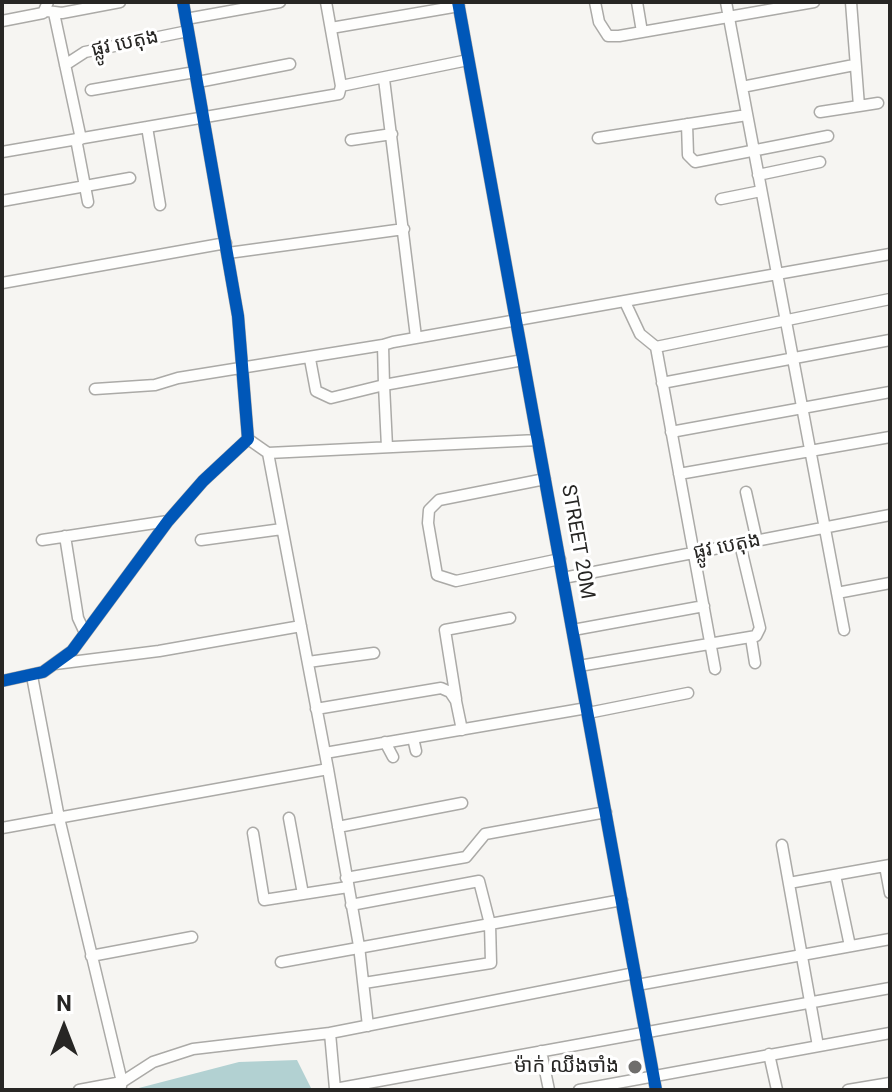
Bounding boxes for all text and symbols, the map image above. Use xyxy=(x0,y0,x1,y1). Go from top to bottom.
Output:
street label: ផ្លូវ បេតុង xyxy=(89,25,161,63)
street label: STREET 20M xyxy=(555,483,599,601)
street label: ផ្លូវ បេតុង xyxy=(691,529,763,565)
north arrow xyxy=(24,988,104,1068)
text: N xyxy=(56,991,72,1016)
place label: ម៉ាក់ ឈីងចាំង xyxy=(514,1055,619,1079)
marker: ម៉ាក់ ឈីងចាំង xyxy=(626,1058,644,1076)

